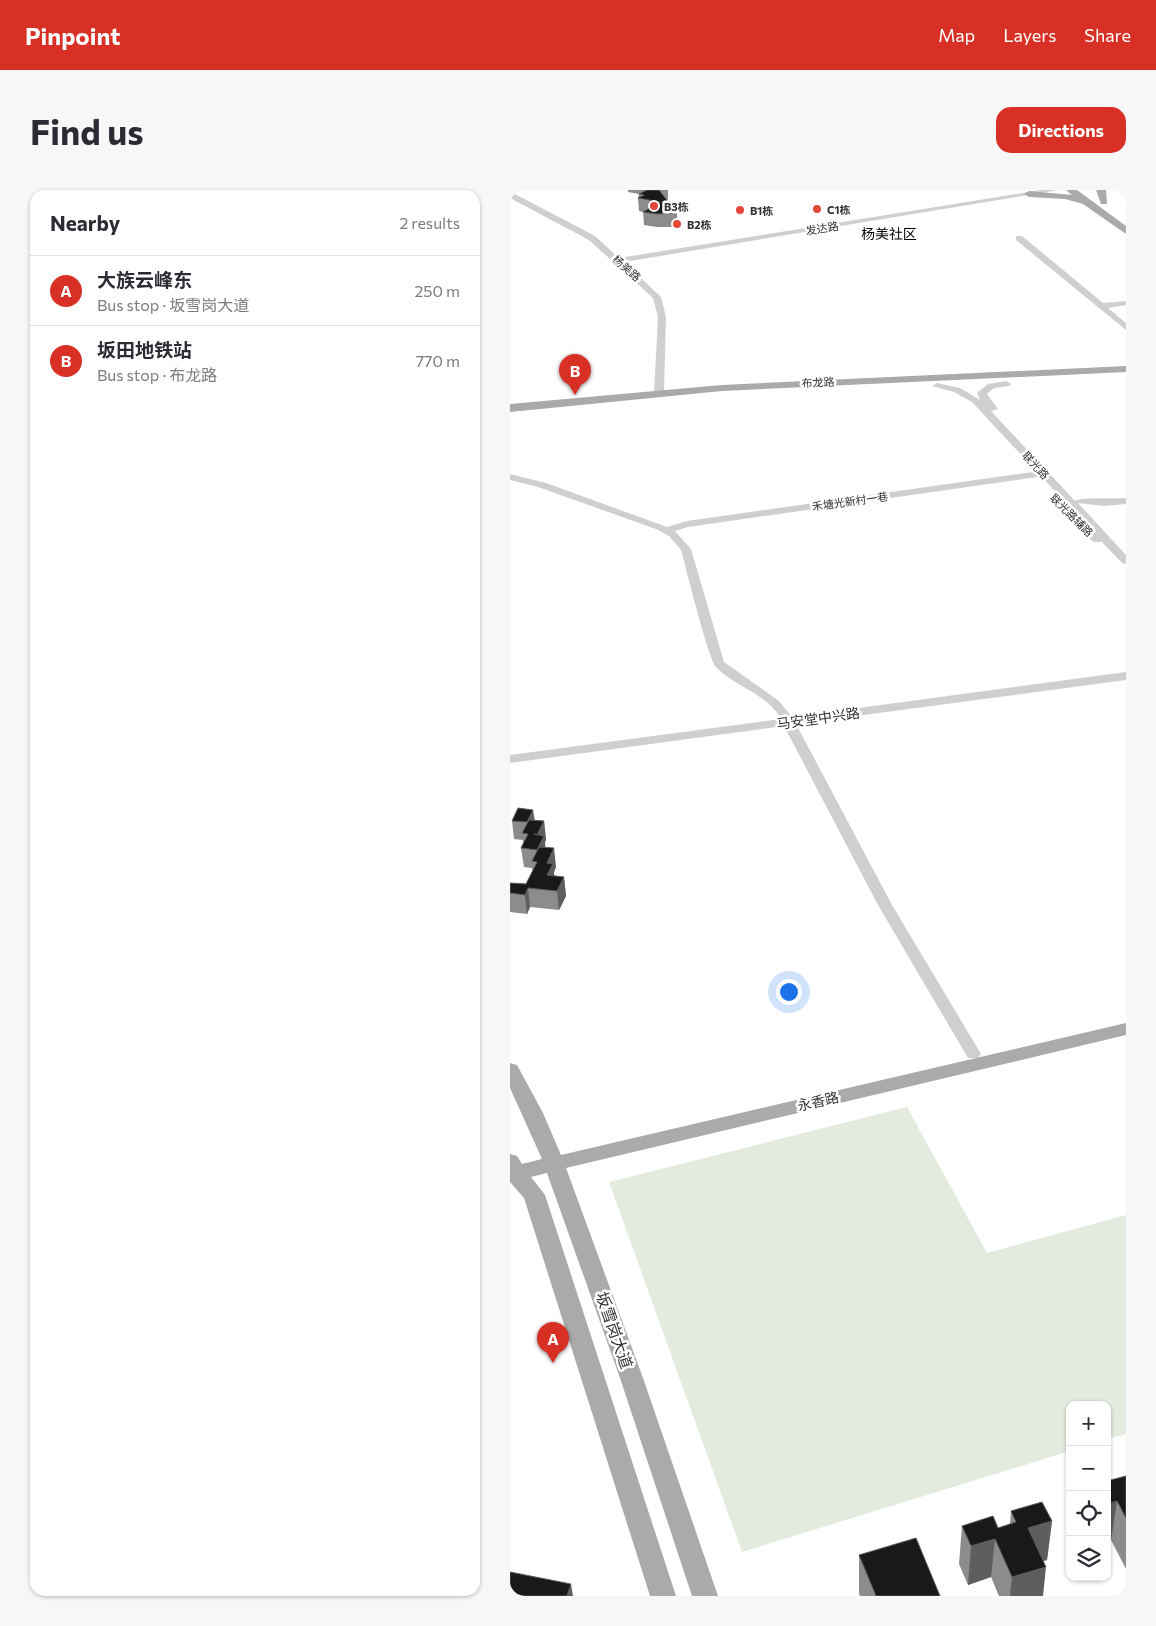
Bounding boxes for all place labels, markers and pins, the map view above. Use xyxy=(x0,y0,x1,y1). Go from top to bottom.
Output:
marker: B3栋 xyxy=(648,200,660,212)
place label: B3栋 xyxy=(664,200,689,213)
marker: C1栋 xyxy=(811,203,823,215)
place label: C1栋 xyxy=(827,203,851,216)
marker: B1栋 xyxy=(734,204,746,216)
place label: B1栋 xyxy=(750,204,773,217)
marker: B2栋 xyxy=(671,218,683,230)
place label: B2栋 xyxy=(687,218,712,231)
pin: B xyxy=(559,354,591,395)
pin: A xyxy=(537,1322,569,1363)

